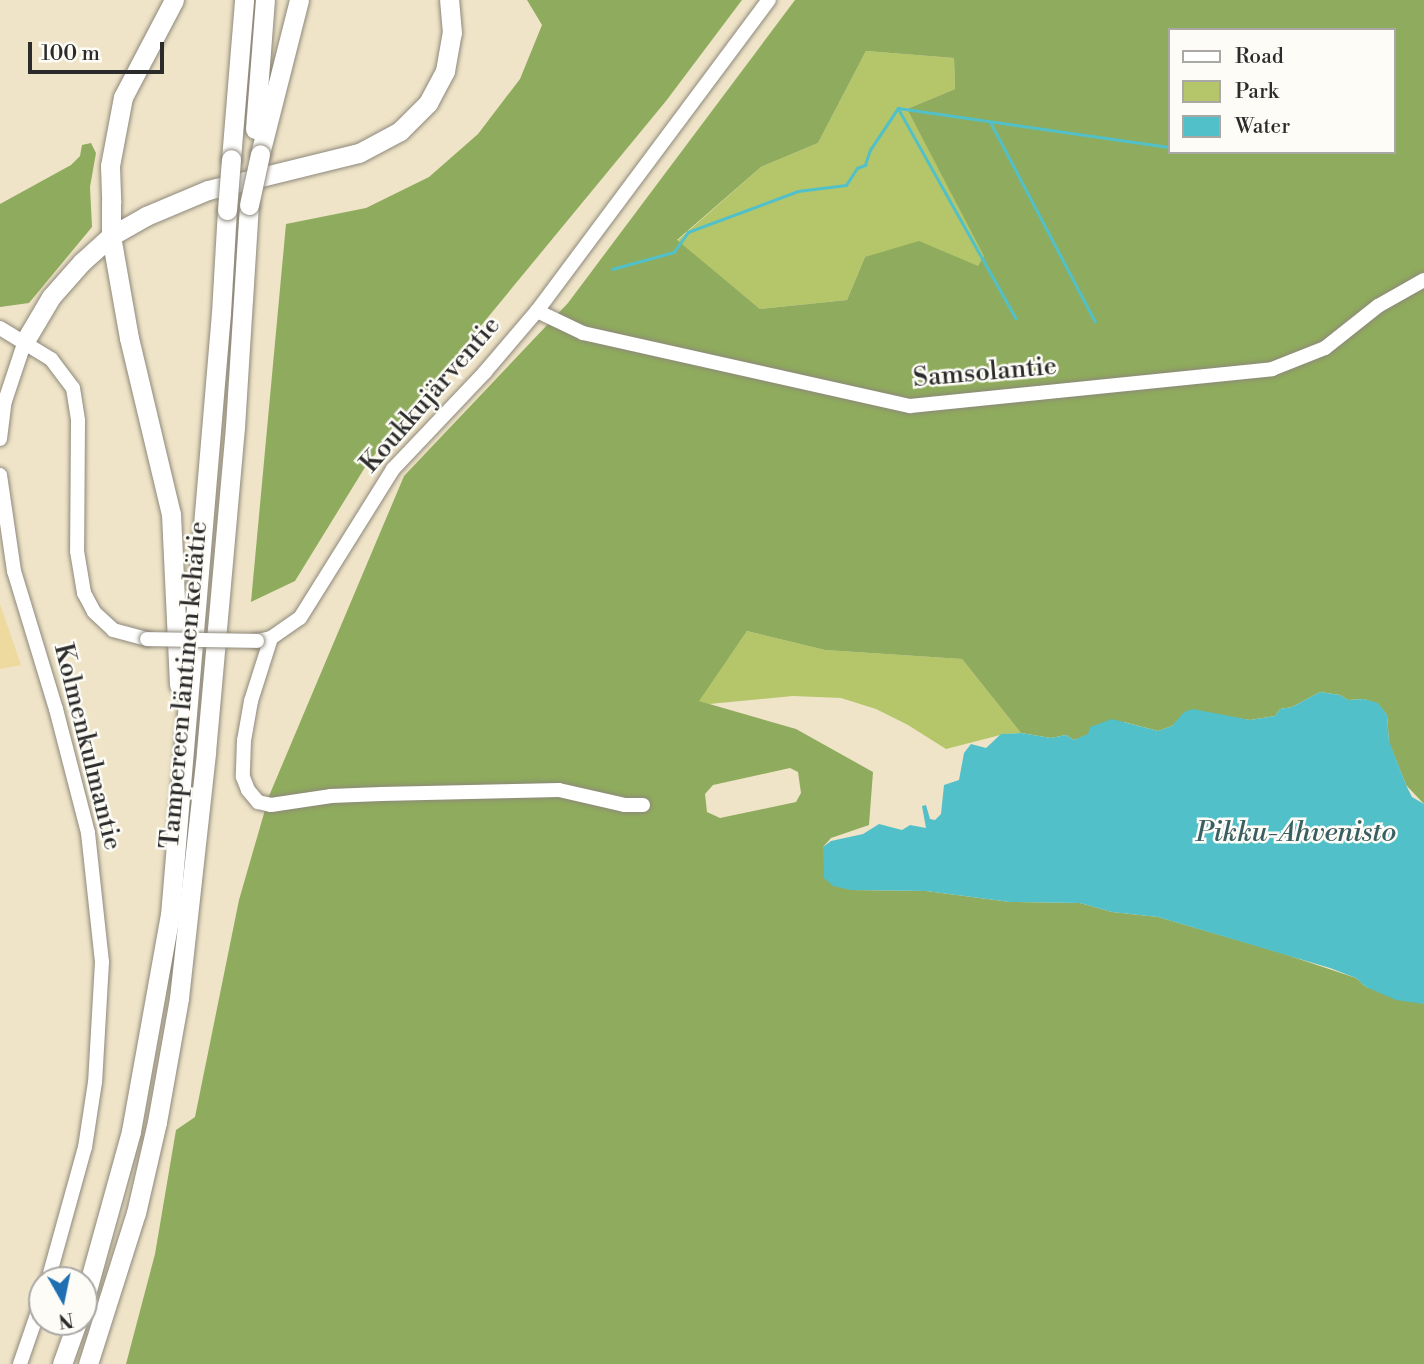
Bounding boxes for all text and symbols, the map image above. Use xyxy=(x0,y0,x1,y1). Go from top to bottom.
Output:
scale bar xyxy=(32,28,168,72)
legend xyxy=(1168,28,1396,154)
text: 100 m xyxy=(41,41,100,67)
text: Road xyxy=(1235,44,1284,70)
text: Park xyxy=(1235,79,1279,105)
text: Water xyxy=(1235,114,1290,140)
street label: Koukkujärventie xyxy=(355,310,507,480)
street label: Samsolantie xyxy=(912,351,1058,395)
street label: Tampereen läntinen kehätie xyxy=(155,520,215,850)
street label: Kolmenkulmantie xyxy=(46,641,128,853)
water label: Pikku-Ahvenisto xyxy=(1196,816,1396,850)
north arrow xyxy=(28,1266,98,1336)
text: N xyxy=(57,1307,75,1333)

